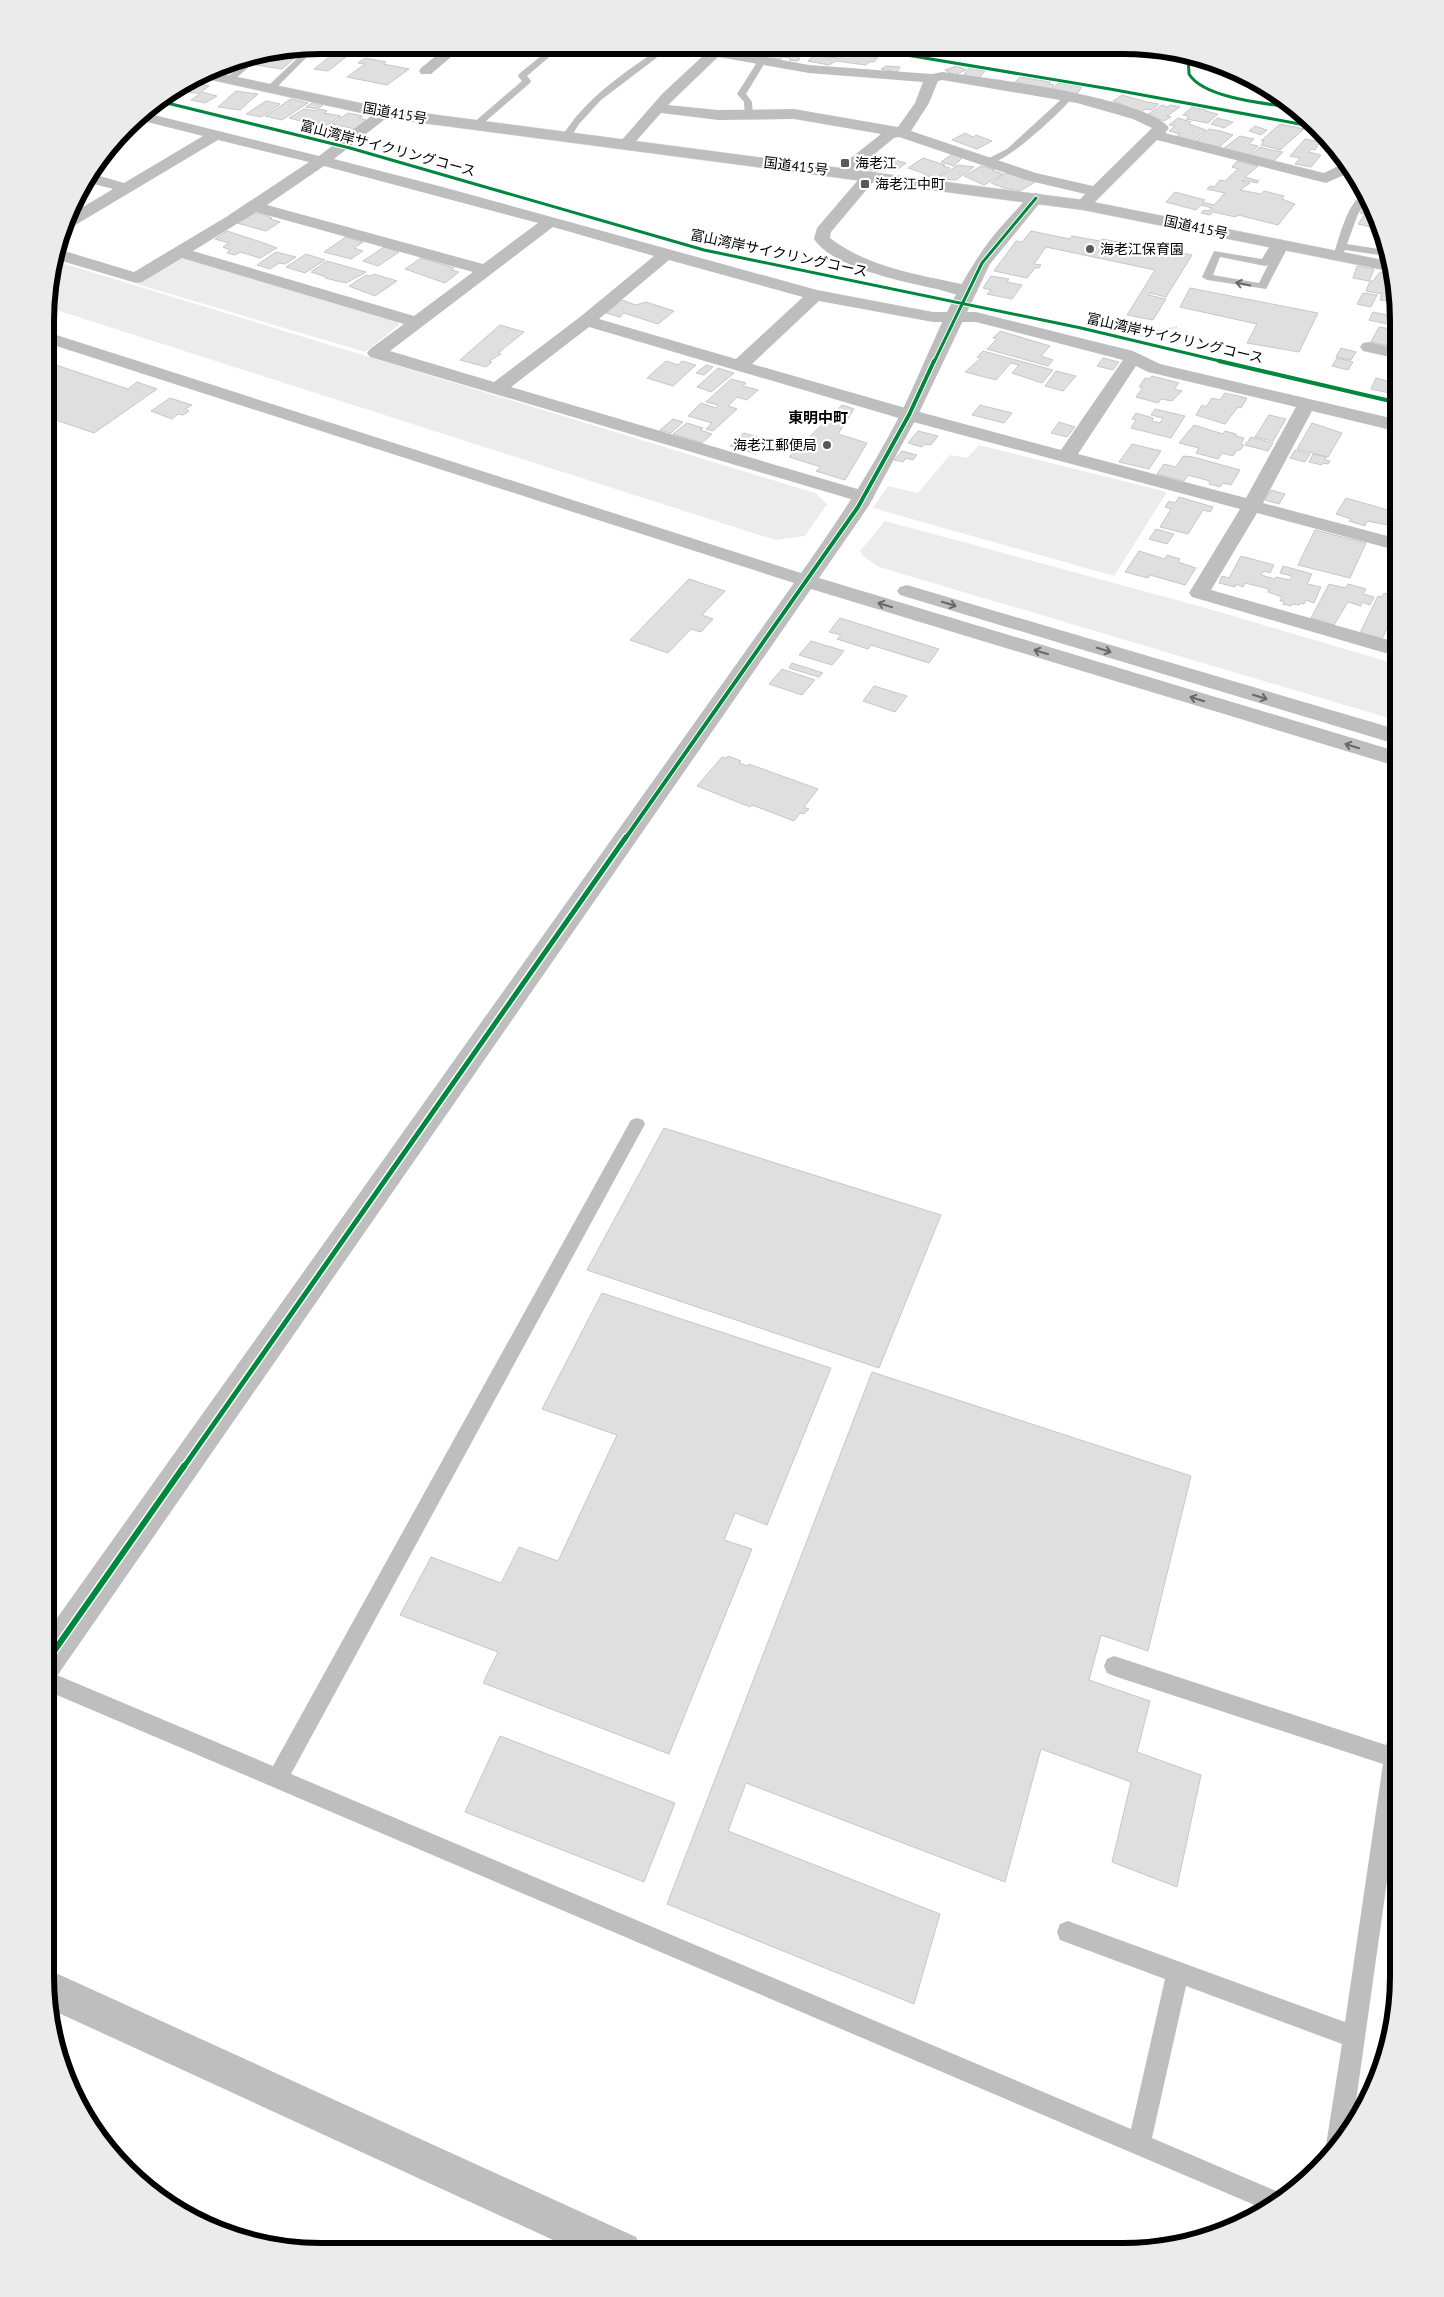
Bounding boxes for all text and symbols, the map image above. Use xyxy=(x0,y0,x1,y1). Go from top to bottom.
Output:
street label: 国道415号 xyxy=(361,99,429,127)
street label: 富山湾岸サイクリングコース xyxy=(298,116,478,180)
street label: 国道415号 xyxy=(763,153,829,179)
place label: 海老江 xyxy=(855,154,897,172)
marker: 海老江 xyxy=(839,157,851,169)
place label: 海老江中町 xyxy=(875,175,945,193)
marker: 海老江中町 xyxy=(859,178,871,190)
street label: 国道415号 xyxy=(1162,211,1230,243)
street label: 富山湾岸サイクリングコース xyxy=(689,225,869,281)
place label: 海老江保育園 xyxy=(1100,240,1184,258)
marker: 海老江保育園 xyxy=(1084,243,1096,255)
one-way arrow xyxy=(1236,279,1252,288)
street label: 富山湾岸サイクリングコース xyxy=(1085,309,1265,367)
district label: 東明中町 xyxy=(788,408,848,427)
place label: 海老江郵便局 xyxy=(733,436,817,454)
marker: 海老江郵便局 xyxy=(821,439,833,451)
one-way arrow xyxy=(878,599,894,609)
one-way arrow xyxy=(940,599,956,609)
one-way arrow xyxy=(1033,646,1049,656)
one-way arrow xyxy=(1096,646,1112,656)
one-way arrow xyxy=(1252,692,1268,702)
one-way arrow xyxy=(1189,693,1205,703)
one-way arrow xyxy=(1345,740,1361,750)

